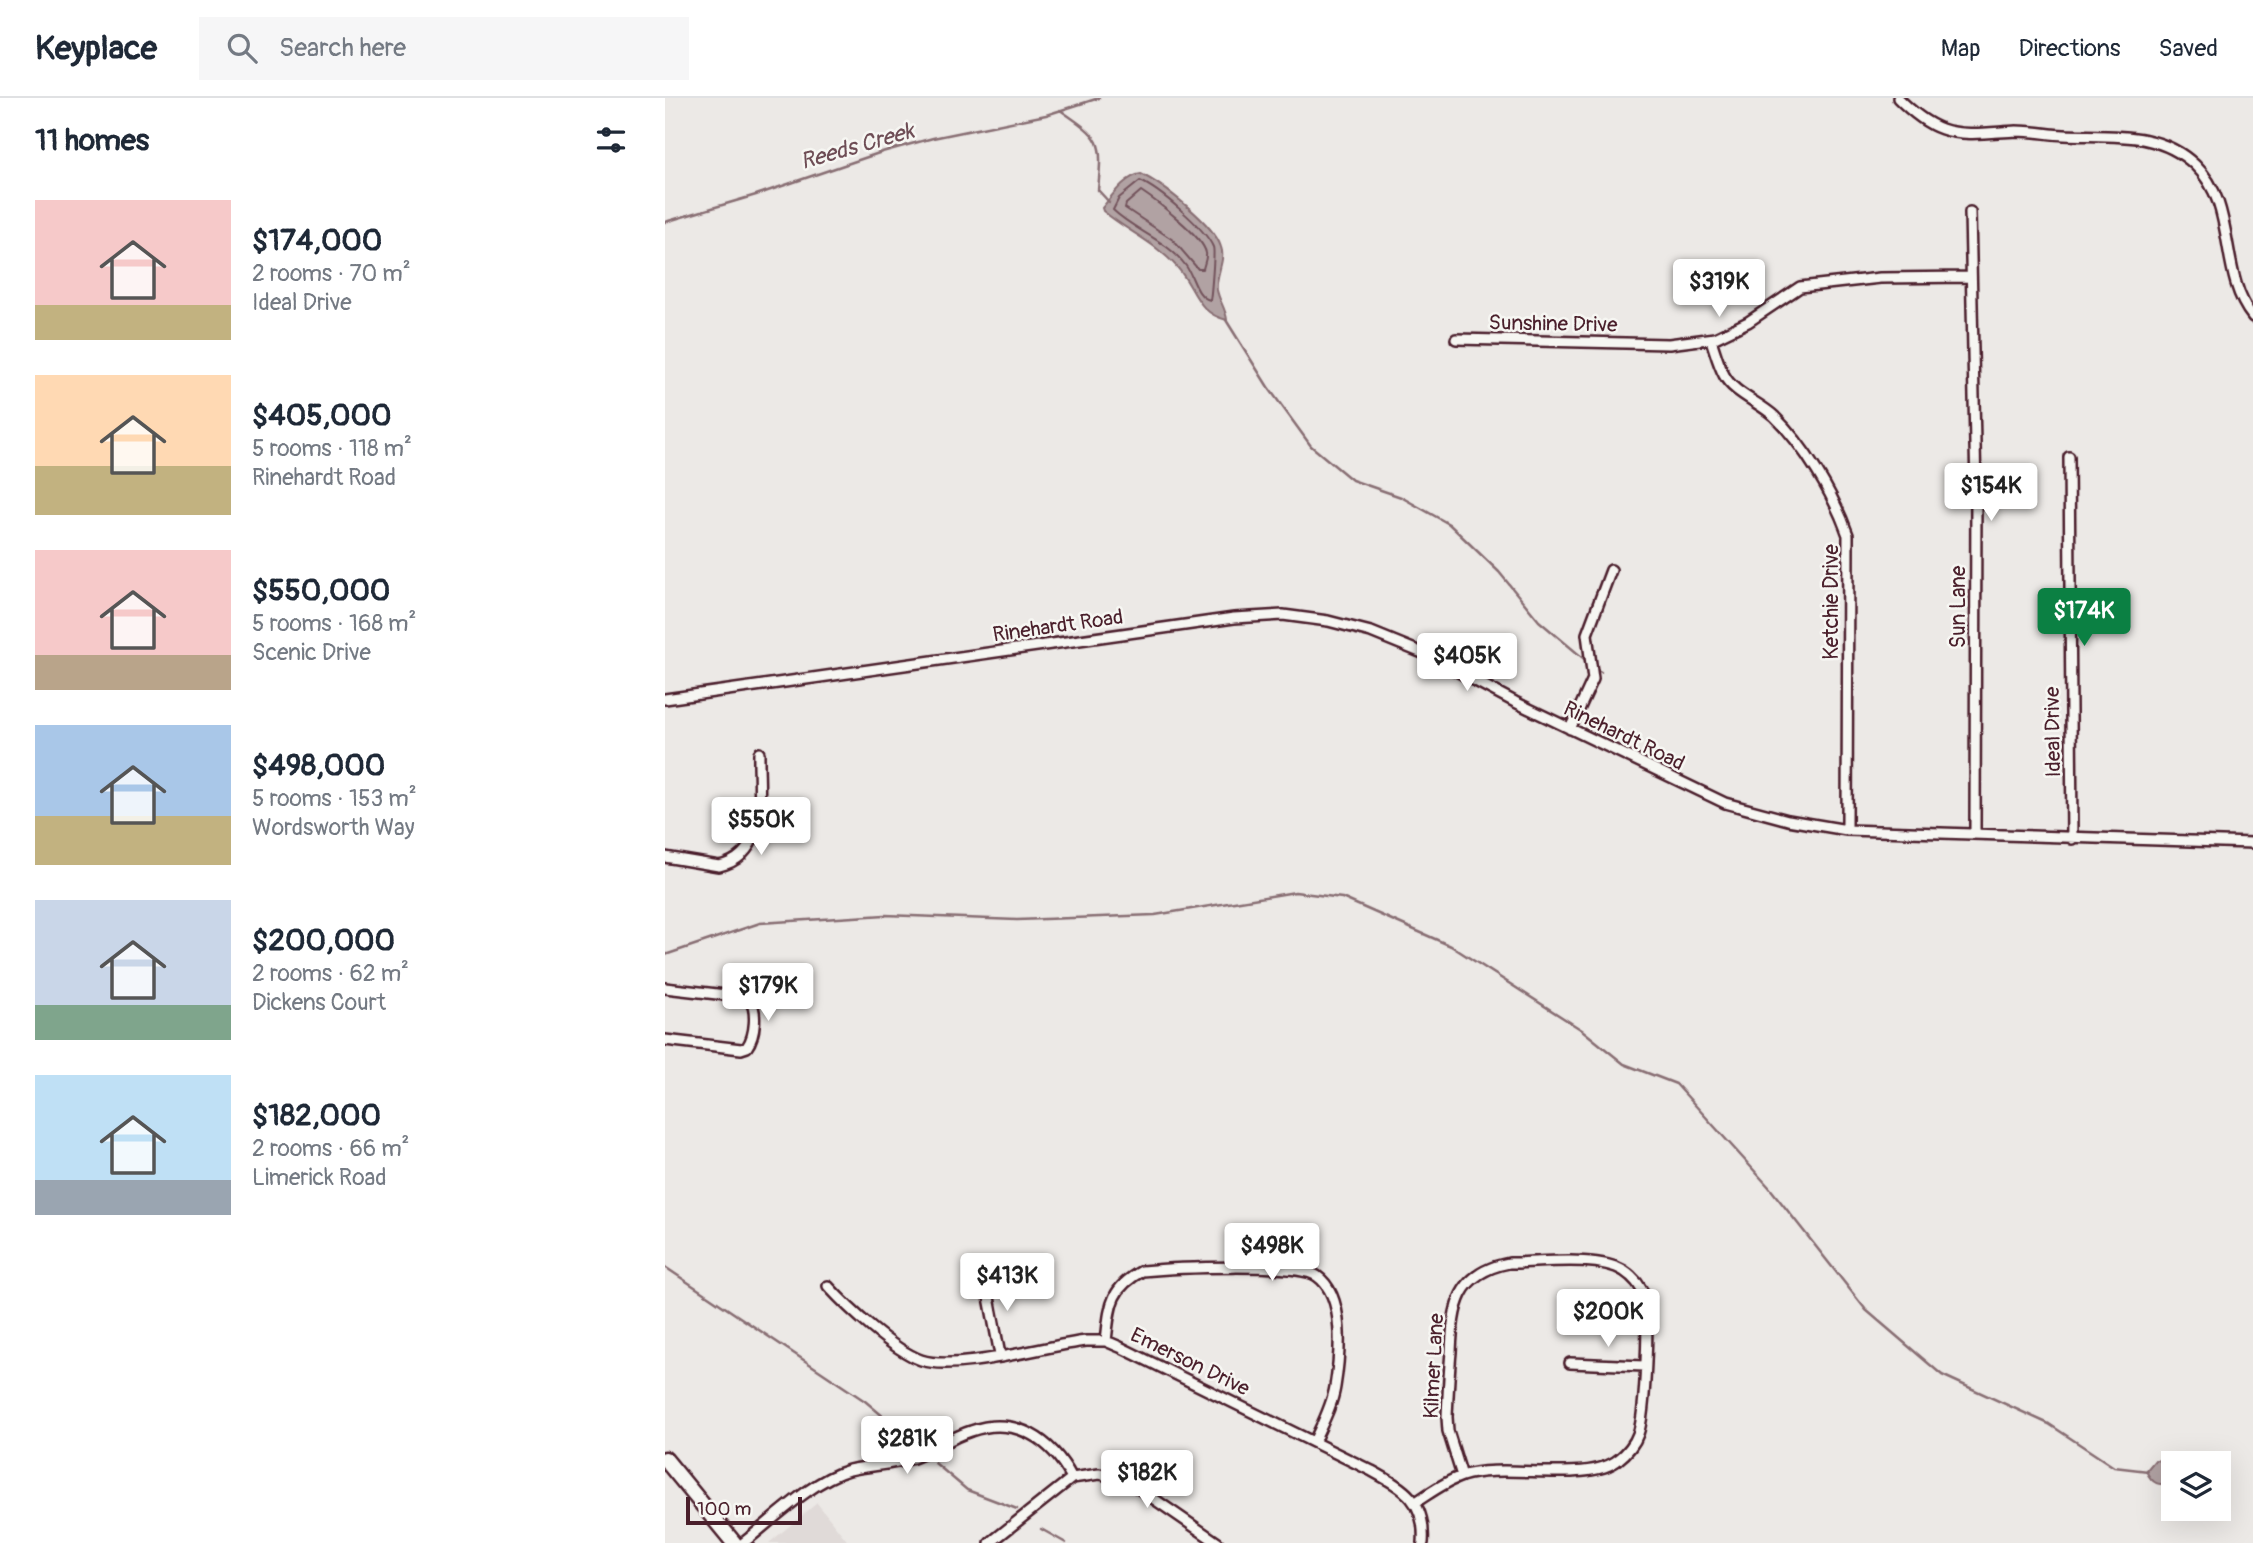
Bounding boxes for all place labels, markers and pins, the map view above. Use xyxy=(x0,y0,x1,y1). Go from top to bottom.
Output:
pin: $319K xyxy=(1670,260,1768,319)
pin: $154K xyxy=(1942,464,2040,523)
pin: $174K xyxy=(2035,588,2133,648)
pin: $405K xyxy=(1418,634,1516,693)
pin: $550K xyxy=(712,798,810,857)
pin: $179K xyxy=(719,964,817,1023)
pin: $498K xyxy=(1223,1224,1321,1283)
pin: $413K xyxy=(958,1254,1056,1313)
pin: $200K xyxy=(1559,1290,1657,1349)
pin: $281K xyxy=(858,1416,956,1476)
pin: $182K xyxy=(1098,1450,1196,1510)

